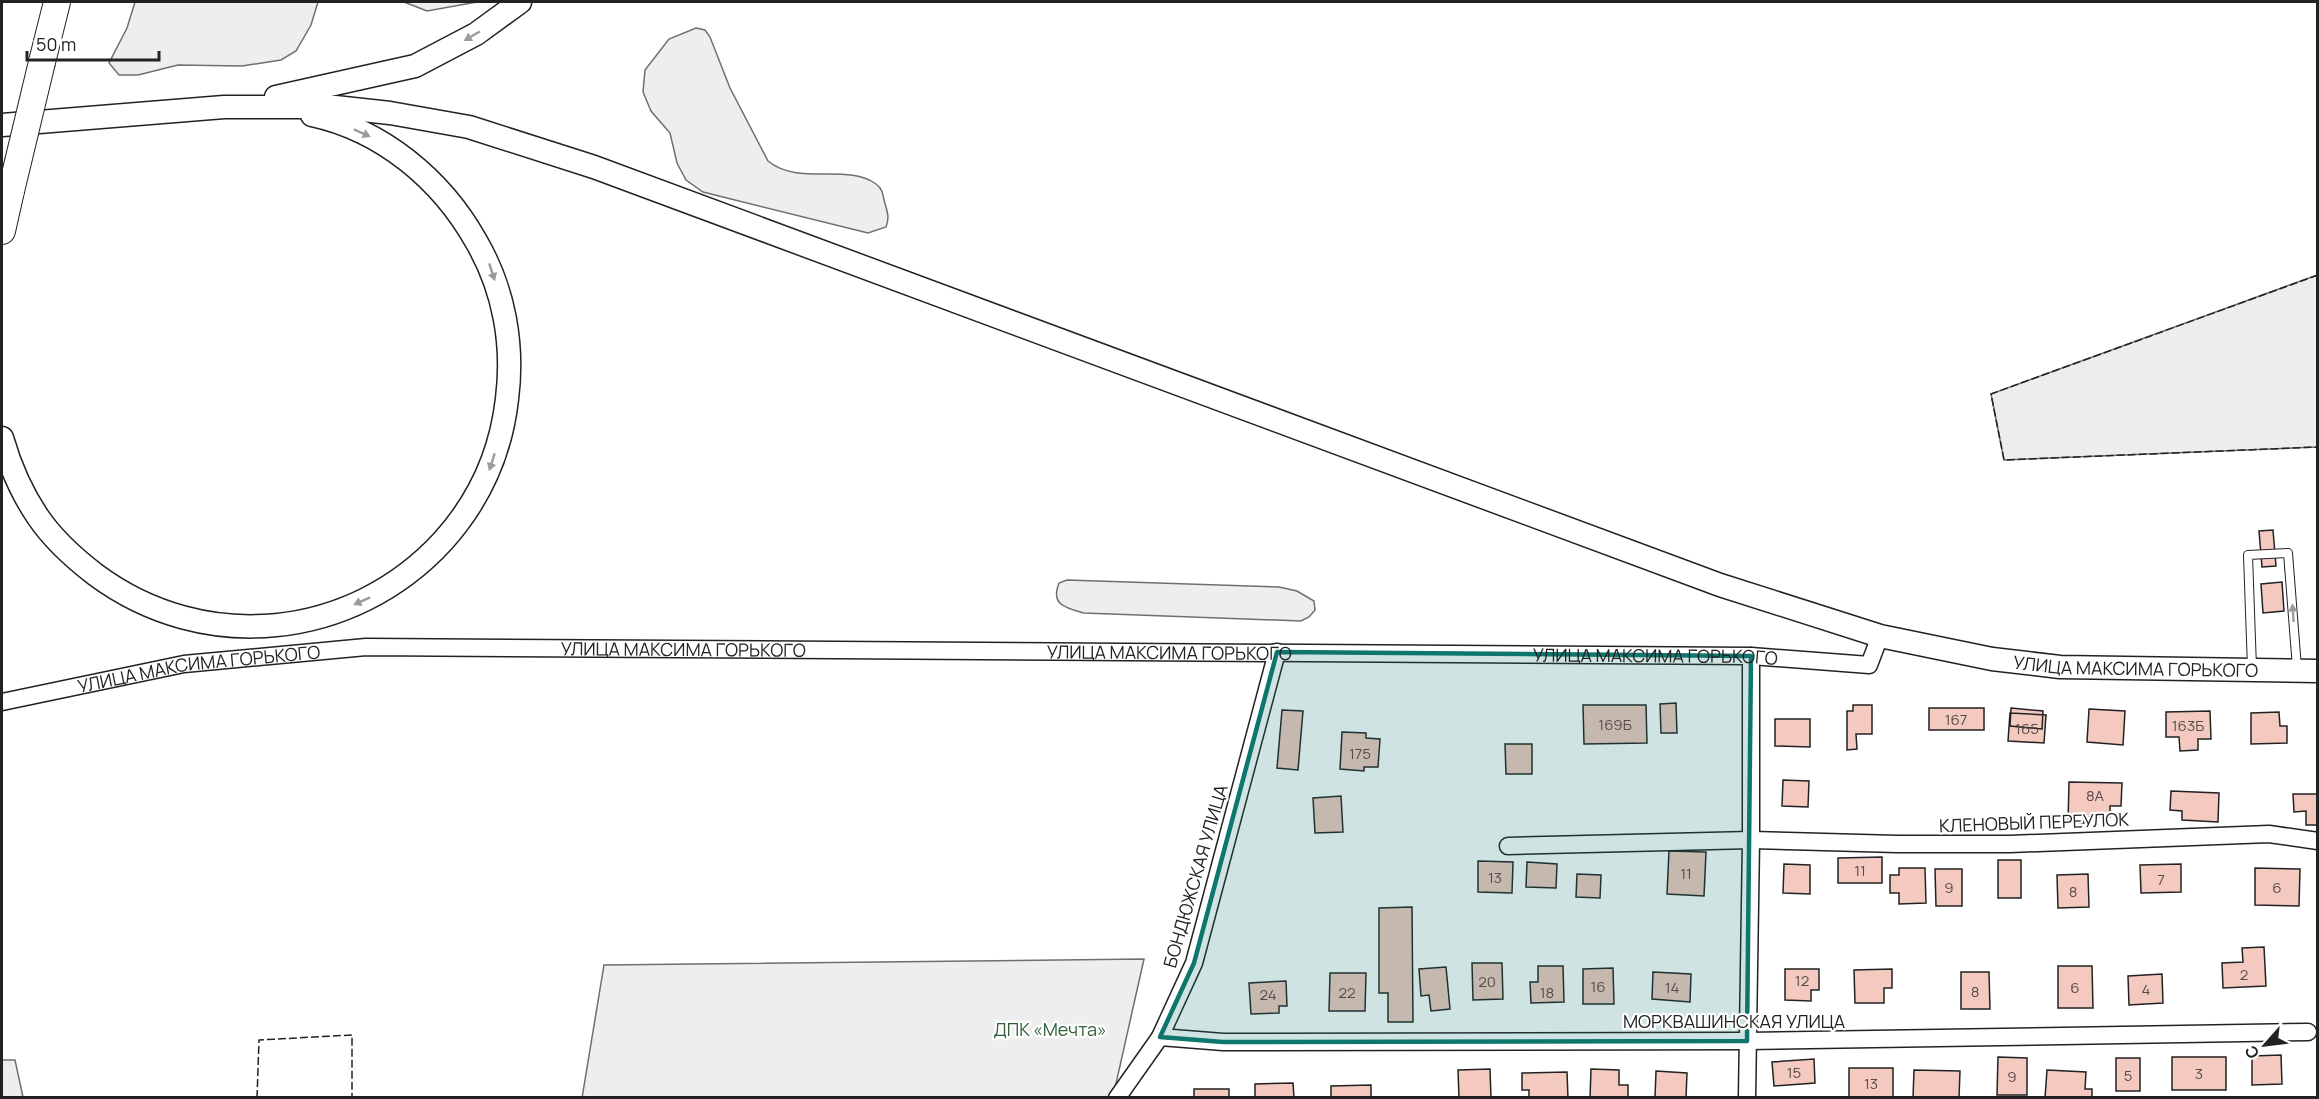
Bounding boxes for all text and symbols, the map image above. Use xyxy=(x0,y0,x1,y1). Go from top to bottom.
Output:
scale bar xyxy=(27,24,159,62)
one-way arrow xyxy=(464,30,480,41)
text: 50 m xyxy=(36,32,76,56)
one-way arrow xyxy=(354,129,371,138)
one-way arrow xyxy=(488,263,497,281)
one-way arrow xyxy=(486,453,496,471)
one-way arrow xyxy=(353,597,371,606)
one-way arrow xyxy=(2288,604,2298,623)
street label: УЛИЦА МАКСИМА ГОРЬКОГО xyxy=(561,636,806,662)
street label: УЛИЦА МАКСИМА ГОРЬКОГО xyxy=(75,639,321,698)
street label: УЛИЦА МАКСИМА ГОРЬКОГО xyxy=(1047,639,1292,665)
street label: УЛИЦА МАКСИМА ГОРЬКОГО xyxy=(1533,643,1779,670)
street label: УЛИЦА МАКСИМА ГОРЬКОГО xyxy=(2012,650,2258,682)
house number: 167 xyxy=(1945,709,1967,730)
house number: 169Б xyxy=(1598,714,1632,735)
house number: 163Б xyxy=(2172,715,2204,736)
house number: 165 xyxy=(2015,718,2039,739)
house number: 175 xyxy=(1349,743,1371,764)
street label: БОНДЮЖСКАЯ УЛИЦА xyxy=(1157,781,1233,970)
house number: 8А xyxy=(2086,785,2105,806)
street label: КЛЕНОВЫЙ ПЕРЕУЛОК xyxy=(1939,807,2130,837)
house number: 11 xyxy=(1854,860,1866,881)
house number: 11 xyxy=(1680,863,1692,884)
house number: 13 xyxy=(1488,867,1502,888)
house number: 7 xyxy=(2157,869,2165,890)
house number: 9 xyxy=(1944,877,1954,898)
house number: 6 xyxy=(2272,877,2282,898)
house number: 8 xyxy=(2069,881,2077,902)
house number: 2 xyxy=(2240,964,2248,985)
house number: 12 xyxy=(1795,970,1809,991)
house number: 20 xyxy=(1478,971,1496,992)
house number: 16 xyxy=(1590,976,1606,997)
house number: 14 xyxy=(1665,977,1679,998)
house number: 6 xyxy=(2070,977,2080,998)
house number: 4 xyxy=(2142,979,2151,1000)
house number: 8 xyxy=(1971,981,1979,1002)
house number: 22 xyxy=(1338,982,1356,1003)
house number: 18 xyxy=(1540,982,1554,1003)
house number: 24 xyxy=(1259,984,1277,1005)
street label: МОРКВАШИНСКАЯ УЛИЦА xyxy=(1623,1009,1846,1033)
north arrow xyxy=(2235,1015,2295,1075)
park label: ДПК «Мечта» xyxy=(993,1017,1107,1041)
text: С xyxy=(2239,1042,2264,1062)
house number: 15 xyxy=(1787,1062,1801,1083)
house number: 3 xyxy=(2195,1063,2203,1084)
house number: 5 xyxy=(2124,1065,2132,1086)
house number: 9 xyxy=(2007,1066,2017,1087)
house number: 13 xyxy=(1864,1073,1878,1094)

